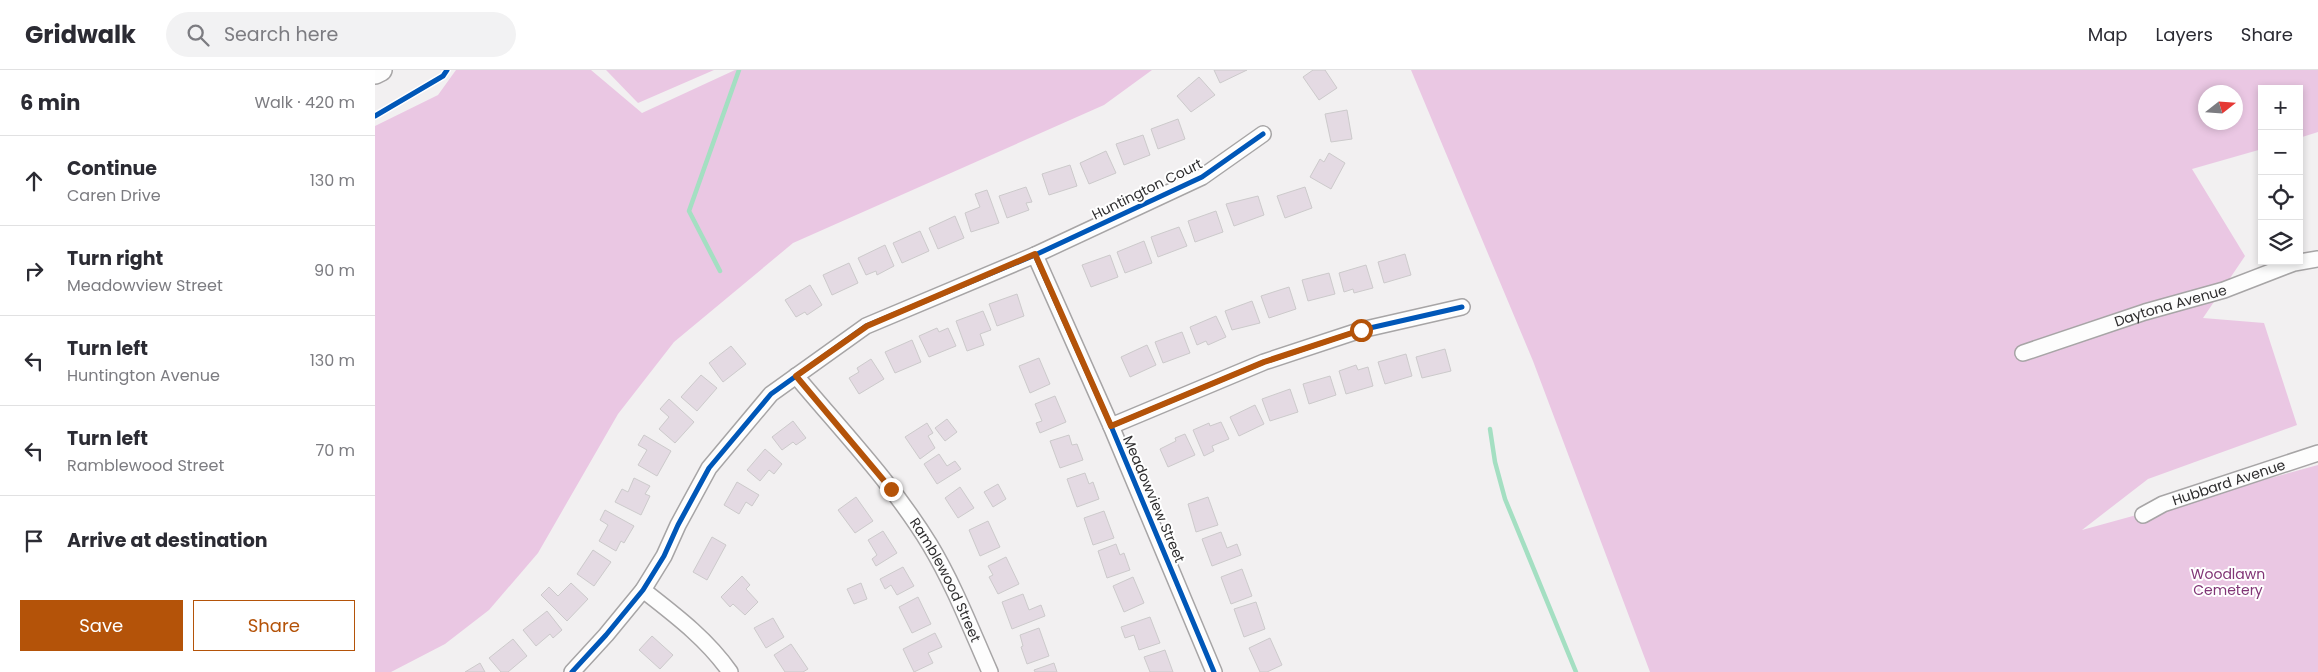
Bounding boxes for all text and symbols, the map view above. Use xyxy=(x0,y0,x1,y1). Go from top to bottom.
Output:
search box xyxy=(166,12,516,57)
text: Gridwalk xyxy=(25,18,136,51)
icon: search xyxy=(184,21,212,49)
text: Search here xyxy=(224,21,338,48)
text: Map xyxy=(2088,22,2128,47)
text: Layers xyxy=(2156,22,2213,47)
text: Share xyxy=(2241,22,2293,47)
north arrow xyxy=(2198,85,2243,130)
map controls xyxy=(2258,85,2303,265)
button: + xyxy=(2258,85,2303,130)
text: 6 min xyxy=(20,88,80,117)
text: Walk · 420 m xyxy=(254,91,355,114)
button: − xyxy=(2258,130,2303,175)
street label: Huntington Court xyxy=(1089,154,1205,224)
text: Continue xyxy=(67,155,157,182)
icon: ahead xyxy=(20,167,48,195)
text: 130 m xyxy=(310,169,355,192)
button: locate xyxy=(2258,175,2303,220)
text: Caren Drive xyxy=(67,184,161,207)
button: layers xyxy=(2258,220,2303,265)
text: Turn right xyxy=(67,245,163,272)
icon: right xyxy=(20,257,48,285)
text: 90 m xyxy=(314,259,355,282)
text: Meadowview Street xyxy=(67,274,223,297)
street label: Daytona Avenue xyxy=(2112,280,2229,332)
route start xyxy=(1350,319,1373,342)
text: Turn left xyxy=(67,335,148,362)
icon: left xyxy=(20,347,48,375)
text: 130 m xyxy=(310,349,355,372)
text: Huntington Avenue xyxy=(67,364,220,387)
text: Turn left xyxy=(67,425,148,452)
street label: Meadowview Street xyxy=(1118,432,1190,566)
icon: left xyxy=(20,437,48,465)
text: 70 m xyxy=(315,439,355,462)
text: Ramblewood Street xyxy=(67,454,224,477)
street label: Hubbard Avenue xyxy=(2169,454,2288,510)
route end xyxy=(880,478,903,501)
street label: Ramblewood Street xyxy=(905,514,986,645)
icon: arrive xyxy=(20,527,48,555)
text: Arrive at destination xyxy=(67,527,268,554)
park label: Woodlawn Cemetery xyxy=(2191,564,2265,600)
button: Save xyxy=(20,600,183,651)
button: Share xyxy=(193,600,355,651)

